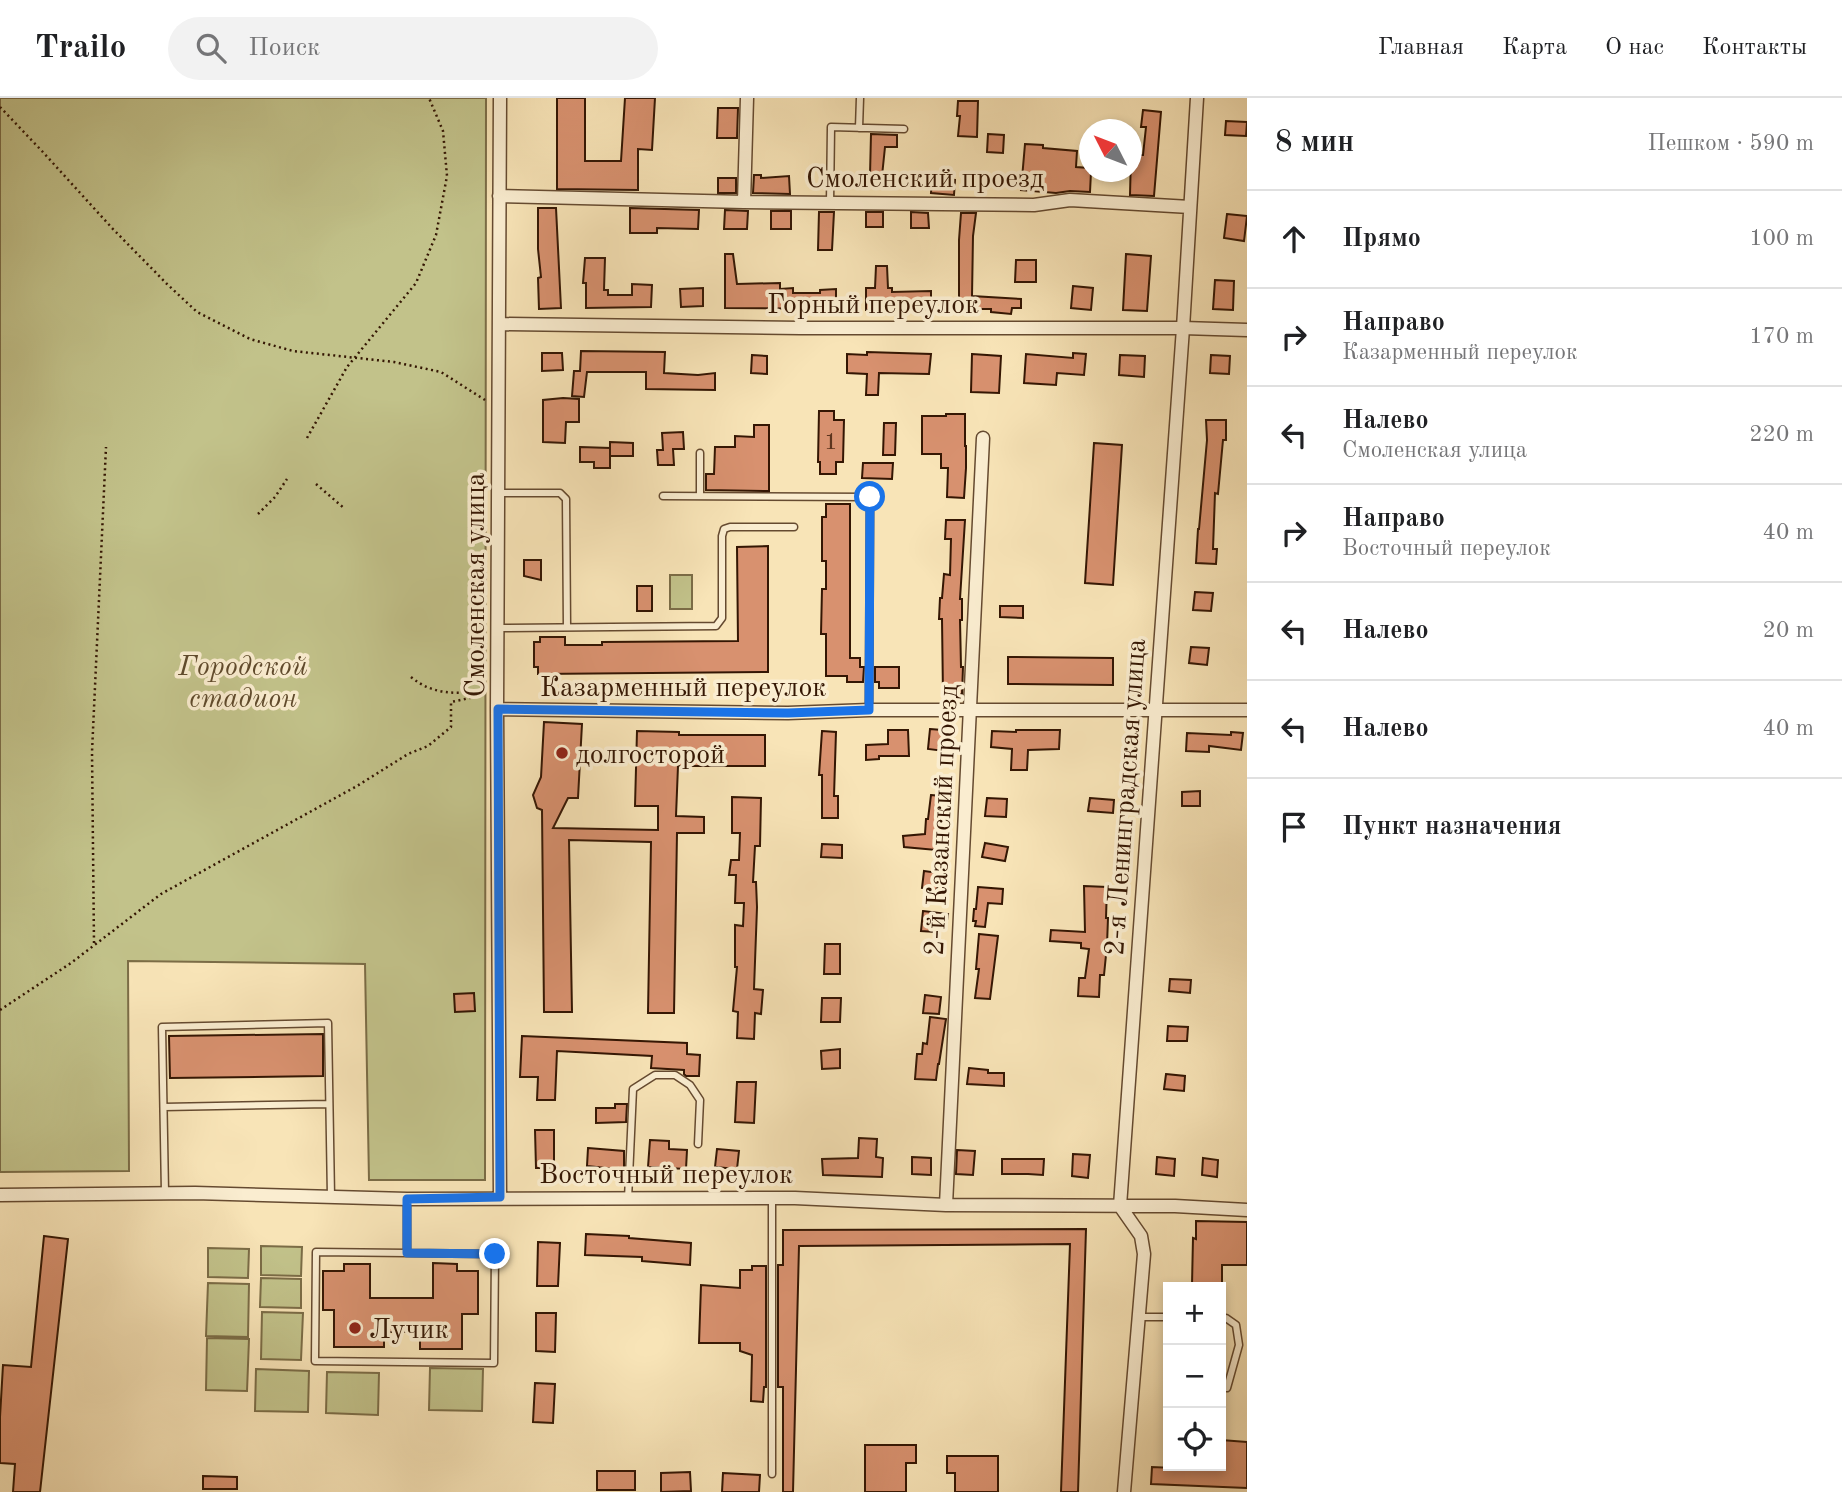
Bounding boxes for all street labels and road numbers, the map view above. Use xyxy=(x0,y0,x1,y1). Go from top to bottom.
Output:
street label: Смоленский проезд xyxy=(806,166,1044,194)
street label: Горный переулок xyxy=(767,292,979,320)
street label: Смоленская улица xyxy=(463,472,491,698)
street label: 2-я Ленинградская улица xyxy=(1102,638,1152,957)
street label: Казарменный переулок xyxy=(540,675,826,703)
street label: 2-й Казанский проезд xyxy=(922,683,964,957)
street label: Восточный переулок xyxy=(539,1162,793,1190)

